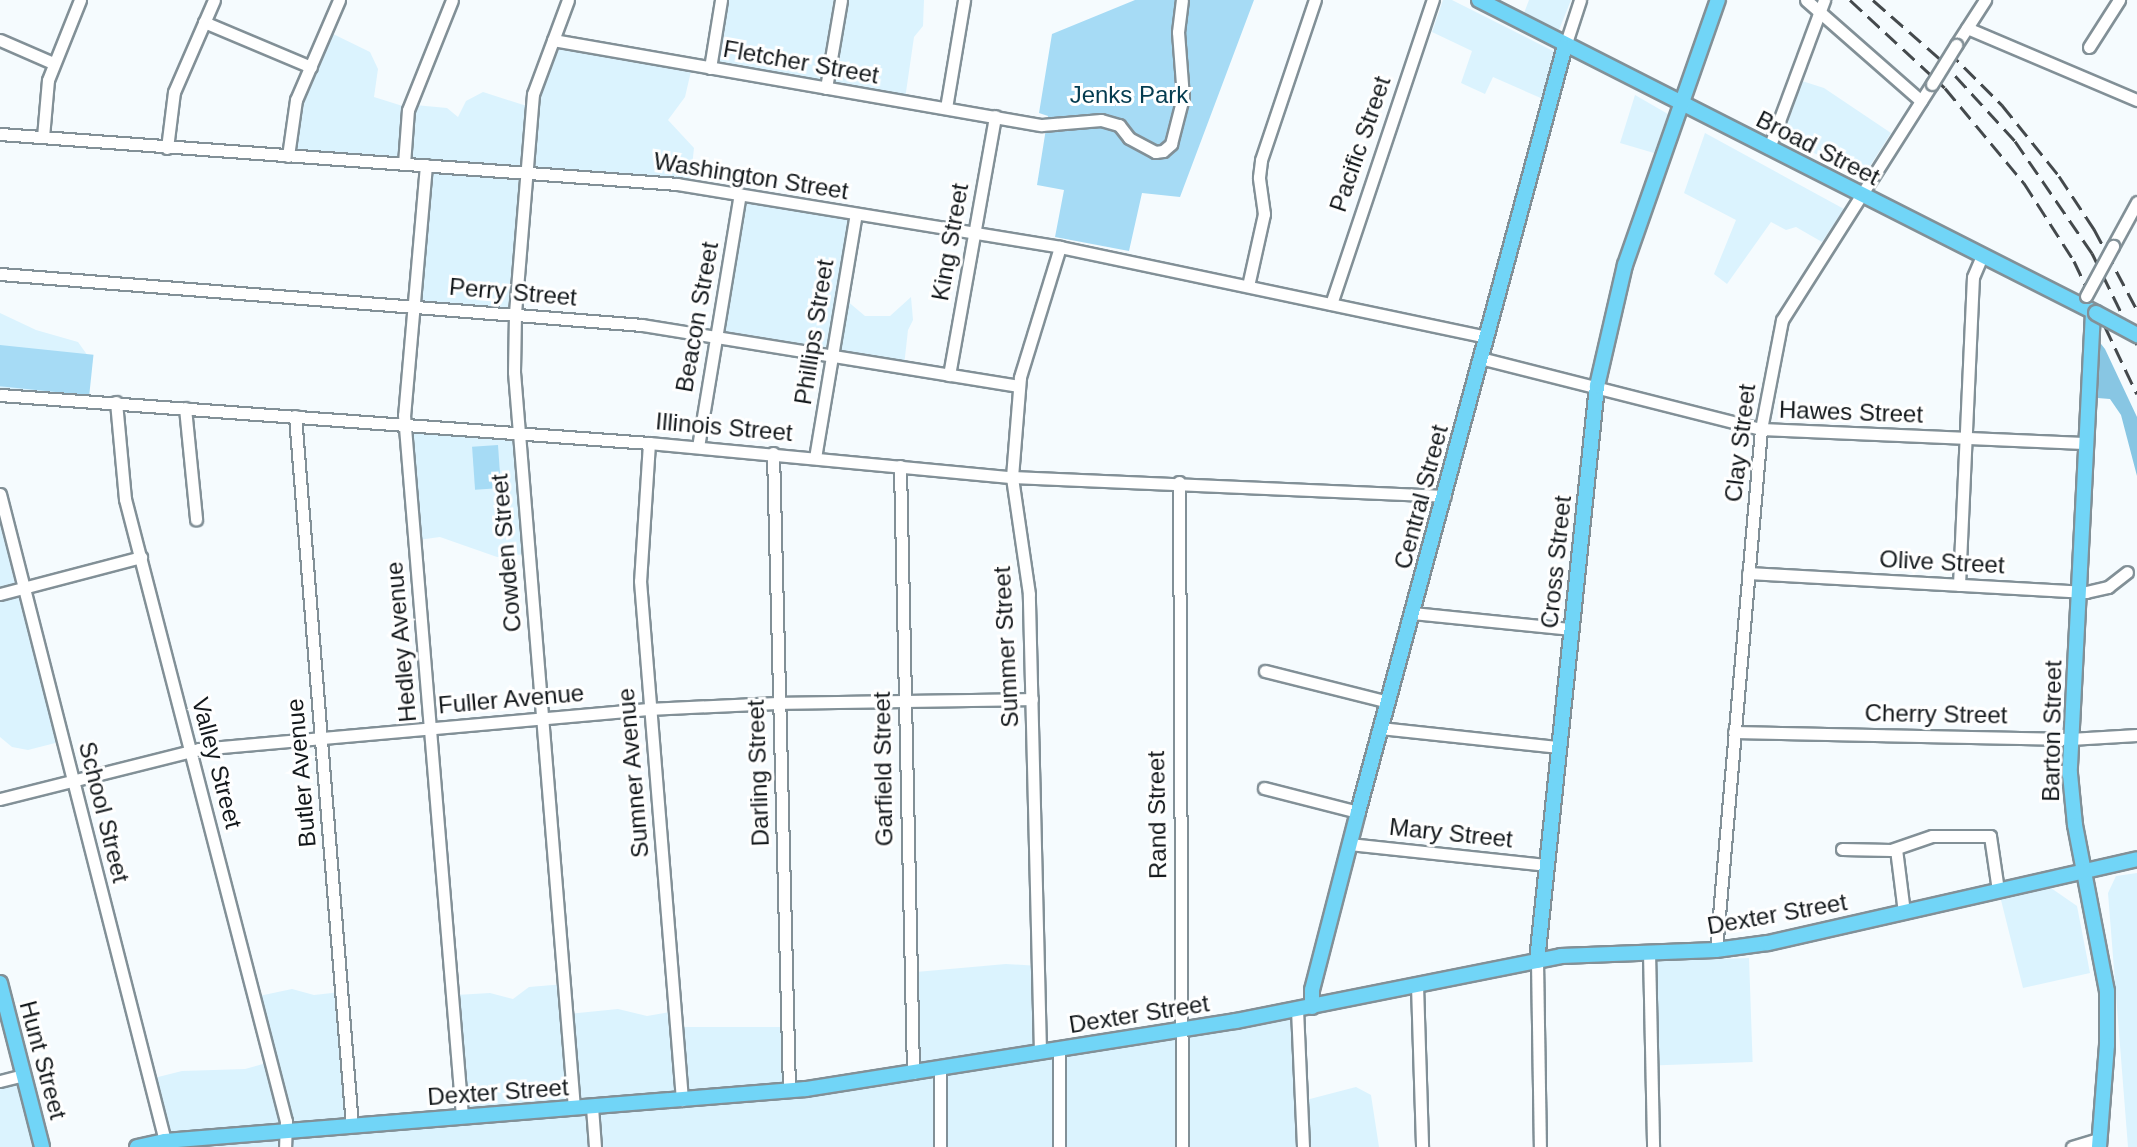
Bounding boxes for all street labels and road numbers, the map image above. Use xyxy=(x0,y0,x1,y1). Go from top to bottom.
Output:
street label: Fletcher Street xyxy=(721,34,881,90)
street label: Pacific Street xyxy=(1323,72,1397,216)
street label: Broad Street xyxy=(1751,105,1885,191)
street label: Washington Street xyxy=(652,146,850,206)
street label: King Street xyxy=(926,181,974,303)
street label: Beacon Street xyxy=(670,240,724,394)
street label: Phillips Street xyxy=(788,257,840,407)
street label: Perry Street xyxy=(448,272,578,312)
street label: Clay Street xyxy=(1718,382,1762,504)
street label: Hawes Street xyxy=(1779,395,1923,429)
street label: Illinois Street xyxy=(654,407,794,447)
street label: Central Street xyxy=(1388,422,1454,572)
street label: Cowden Street xyxy=(485,473,527,633)
street label: Cross Street xyxy=(1535,494,1577,630)
street label: Olive Street xyxy=(1879,544,2005,580)
street label: Hedley Avenue xyxy=(380,560,422,724)
street label: Summer Street xyxy=(987,566,1025,728)
street label: Barton Street xyxy=(2036,660,2068,802)
street label: Fuller Avenue xyxy=(436,678,586,720)
street label: Sumner Avenue xyxy=(611,686,655,860)
street label: Garfield Street xyxy=(867,691,899,847)
street label: Valley Street xyxy=(186,694,248,832)
street label: Butler Avenue xyxy=(280,697,322,849)
street label: Cherry Street xyxy=(1864,698,2008,730)
street label: Darling Street xyxy=(741,699,775,847)
street label: School Street xyxy=(73,739,135,885)
street label: Rand Street xyxy=(1141,751,1173,879)
street label: Mary Street xyxy=(1388,812,1514,854)
street label: Dexter Street xyxy=(1705,888,1849,940)
street label: Dexter Street xyxy=(1067,989,1211,1039)
street label: Hunt Street xyxy=(13,998,73,1122)
street label: Dexter Street xyxy=(426,1073,570,1111)

